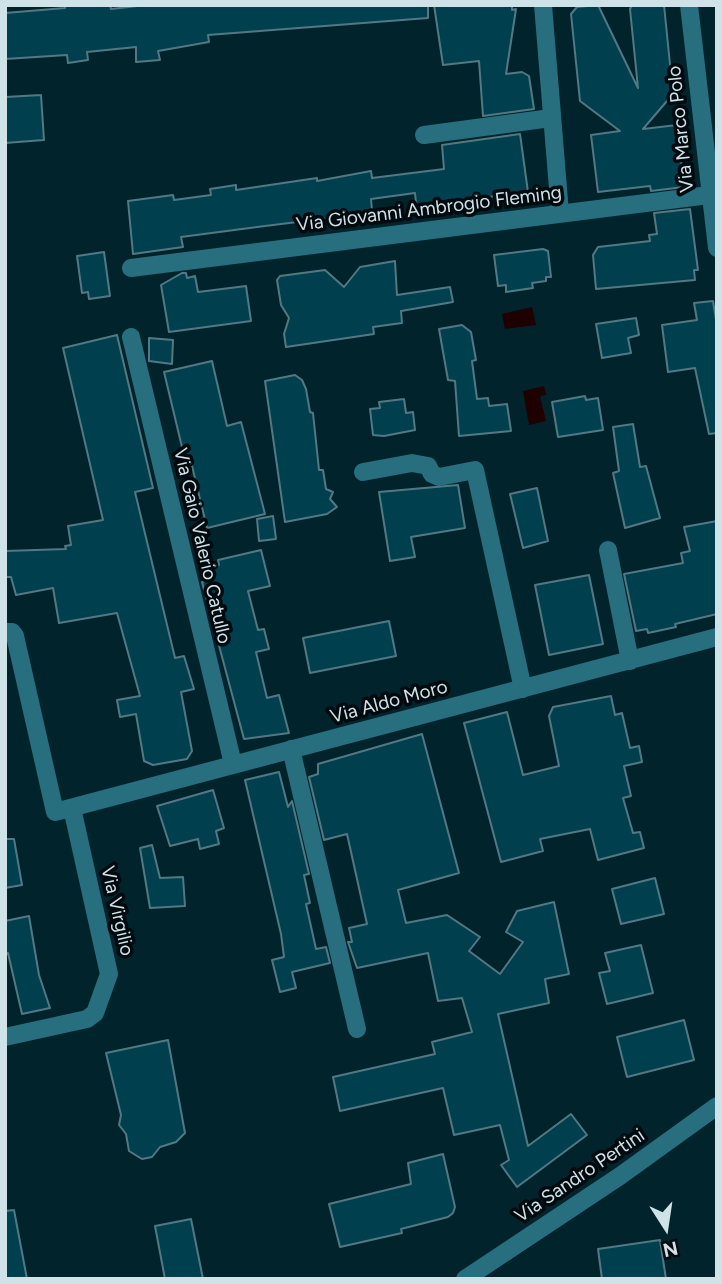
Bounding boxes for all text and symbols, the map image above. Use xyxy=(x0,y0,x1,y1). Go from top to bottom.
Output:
street label: Via Marco Polo xyxy=(663,65,699,193)
street label: Via Giovanni Ambrogio Fleming xyxy=(295,181,563,237)
street label: Via Gaio Valerio Catullo xyxy=(168,446,236,646)
street label: Via Aldo Moro xyxy=(328,675,450,729)
street label: Via Virgilio xyxy=(96,864,138,958)
street label: Via Sandro Pertini xyxy=(511,1124,649,1228)
north arrow xyxy=(631,1193,701,1263)
text: N xyxy=(661,1236,680,1262)

